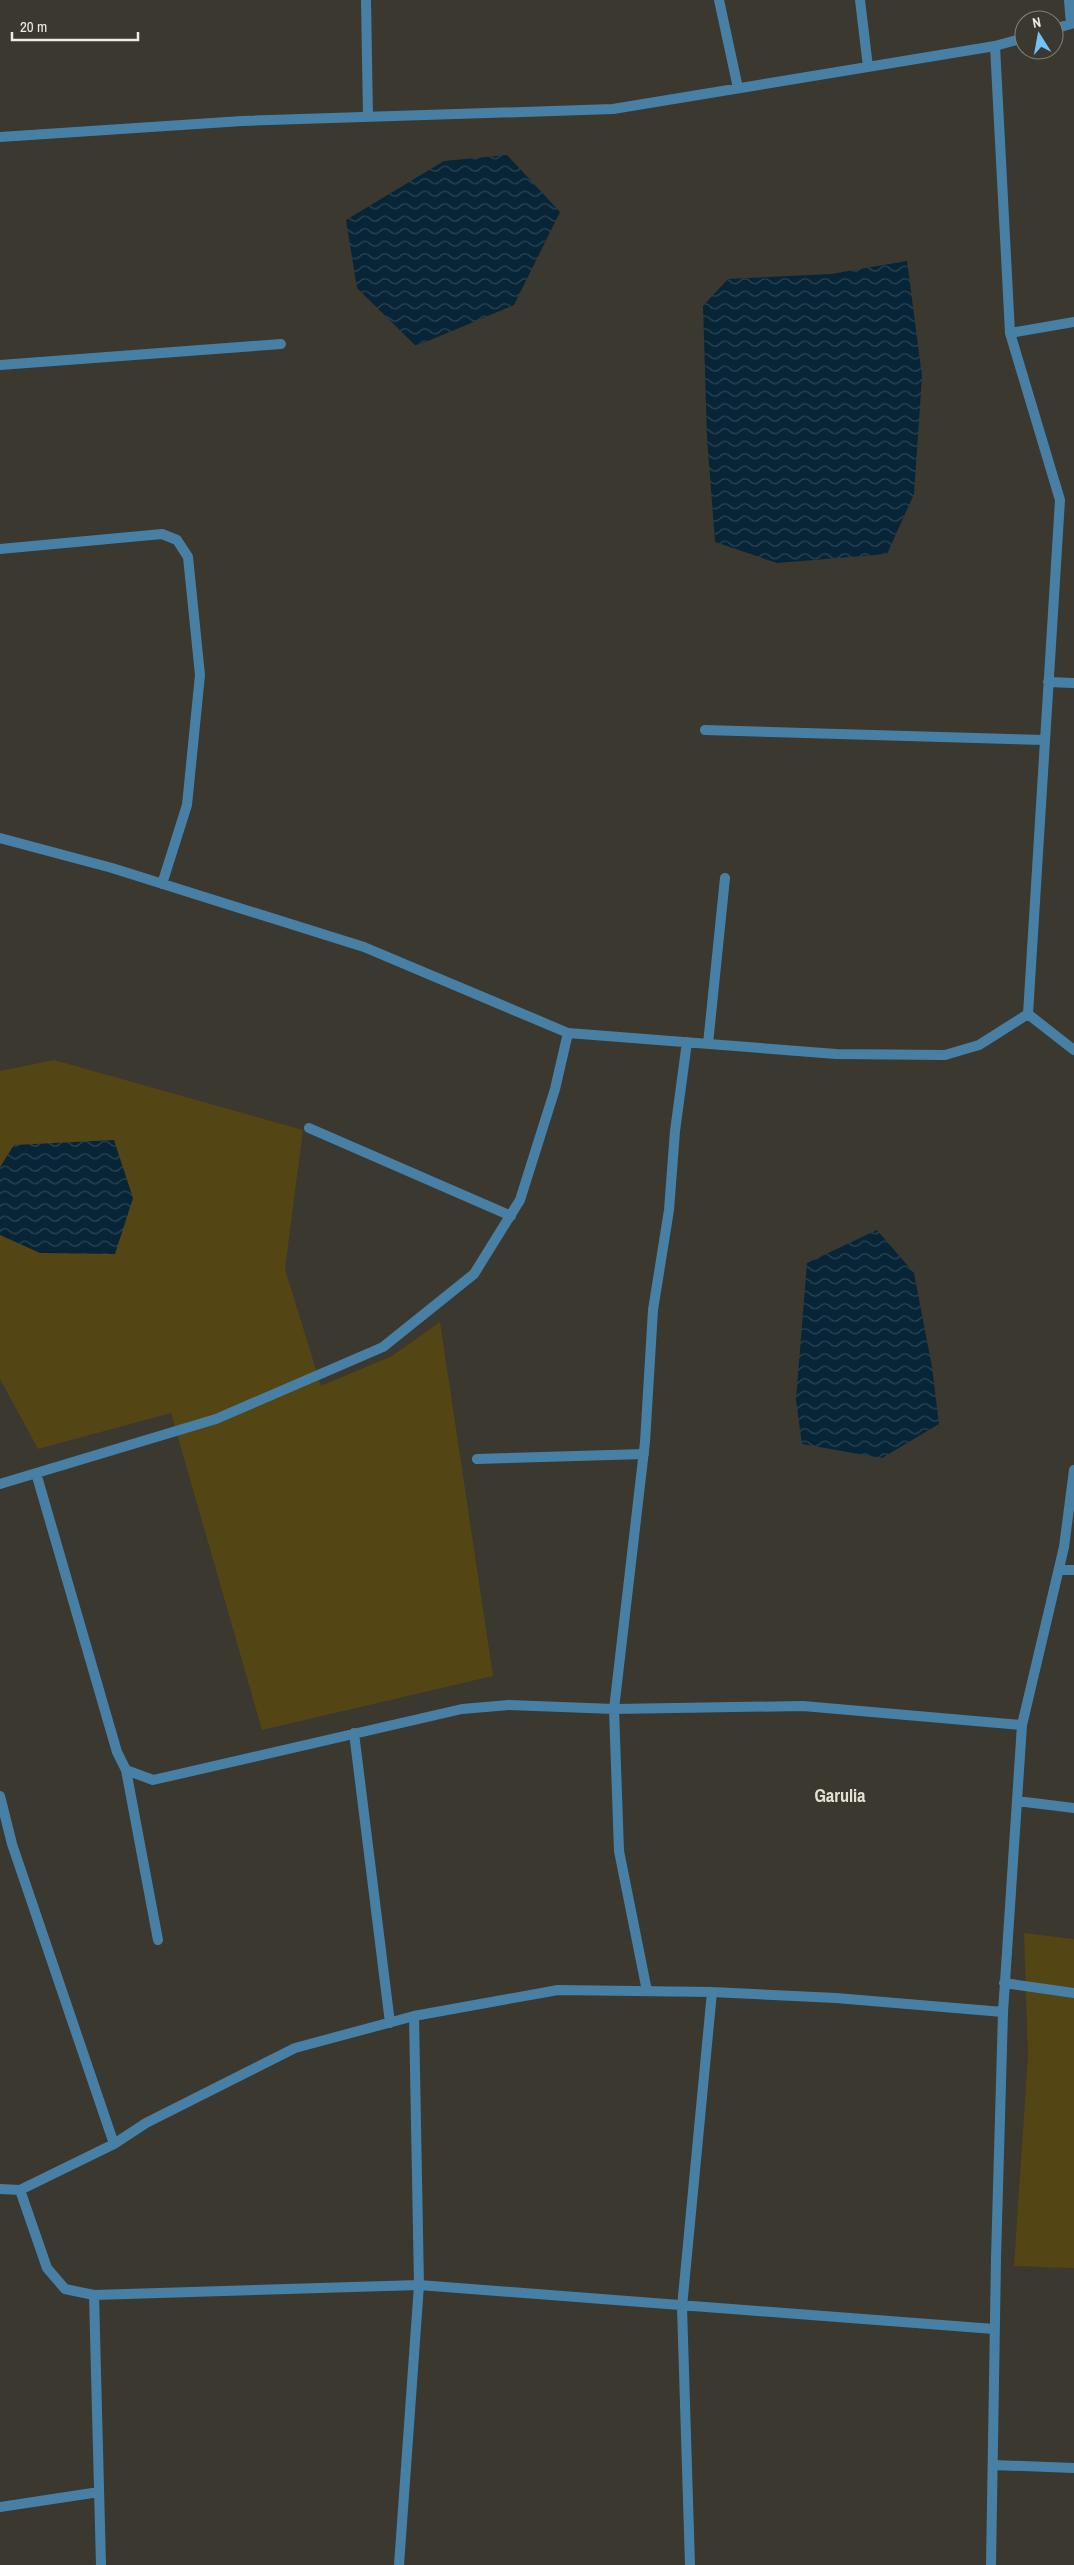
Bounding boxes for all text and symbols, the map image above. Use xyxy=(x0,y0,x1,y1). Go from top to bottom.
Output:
scale bar xyxy=(12,10,139,42)
north arrow xyxy=(1014,10,1064,60)
text: N xyxy=(1031,13,1042,32)
text: 20 m xyxy=(20,16,47,37)
district label: Garulia xyxy=(815,1783,866,1808)

